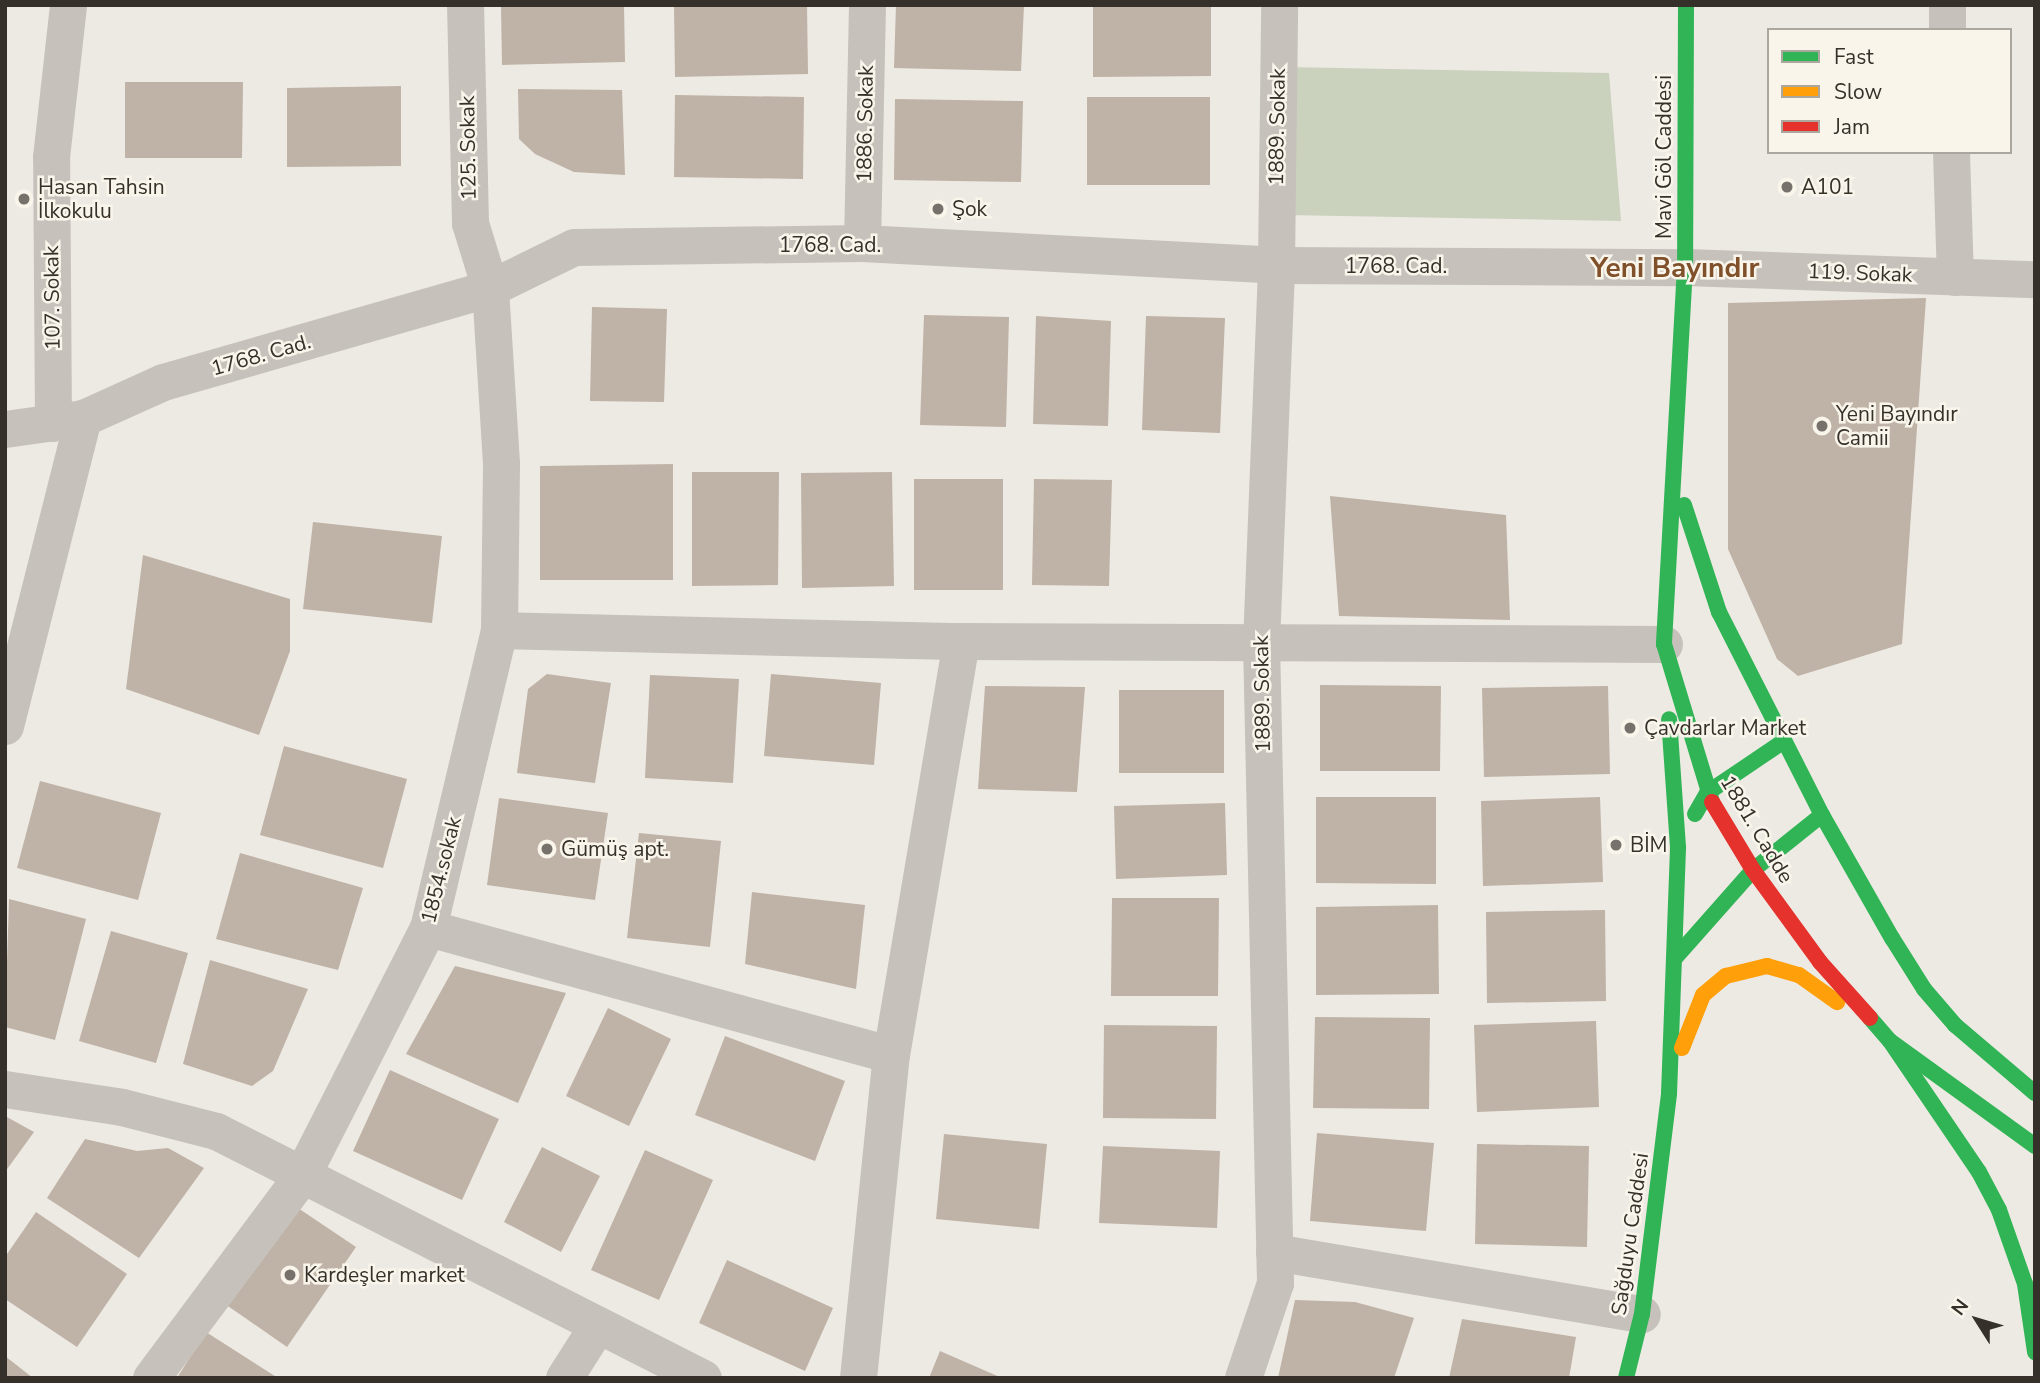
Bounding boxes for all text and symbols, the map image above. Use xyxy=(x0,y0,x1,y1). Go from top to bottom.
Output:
legend xyxy=(1767,28,2012,154)
text: Fast xyxy=(1834,43,1874,71)
street label: 1886. Sokak xyxy=(851,65,879,183)
street label: 1889. Sokak xyxy=(1263,68,1291,186)
street label: Mavi Göl Caddesi xyxy=(1651,75,1677,239)
text: Slow xyxy=(1834,78,1882,106)
street label: 125. Sokak xyxy=(454,95,482,201)
text: Jam xyxy=(1834,113,1870,141)
place label: Hasan Tahsin İlkokulu xyxy=(38,174,165,224)
place label: A101 xyxy=(1801,174,1854,200)
marker: A101 xyxy=(1779,179,1795,195)
marker: Hasan Tahsin İlkokulu xyxy=(16,191,32,207)
place label: Şok xyxy=(952,196,987,222)
marker: Şok xyxy=(930,201,946,217)
street label: 1768. Cad. xyxy=(779,232,881,258)
street label: 107. Sokak xyxy=(38,245,66,351)
district label: Yeni Bayındır xyxy=(1591,251,1759,285)
street label: 1768. Cad. xyxy=(1345,253,1447,279)
street label: 119. Sokak xyxy=(1807,259,1913,287)
street label: 1768. Cad. xyxy=(208,329,314,381)
place label: Yeni Bayındır Camii xyxy=(1836,401,1958,451)
marker: Yeni Bayındır Camii xyxy=(1814,418,1830,434)
street label: 1889. Sokak xyxy=(1248,635,1276,753)
place label: Çavdarlar Market xyxy=(1644,715,1806,741)
marker: Çavdarlar Market xyxy=(1622,720,1638,736)
street label: 1881. Cadde xyxy=(1715,771,1799,887)
street label: 1854.sokak xyxy=(416,814,466,926)
place label: BİM xyxy=(1630,832,1668,858)
place label: Gümüş apt. xyxy=(561,836,669,862)
marker: BİM xyxy=(1608,837,1624,853)
marker: Gümüş apt. xyxy=(539,841,555,857)
street label: Sağduyu Caddesi xyxy=(1606,1151,1654,1317)
place label: Kardeşler market xyxy=(304,1262,465,1288)
marker: Kardeşler market xyxy=(282,1267,298,1283)
north arrow xyxy=(1942,1285,2012,1355)
text: N xyxy=(1946,1294,1975,1321)

